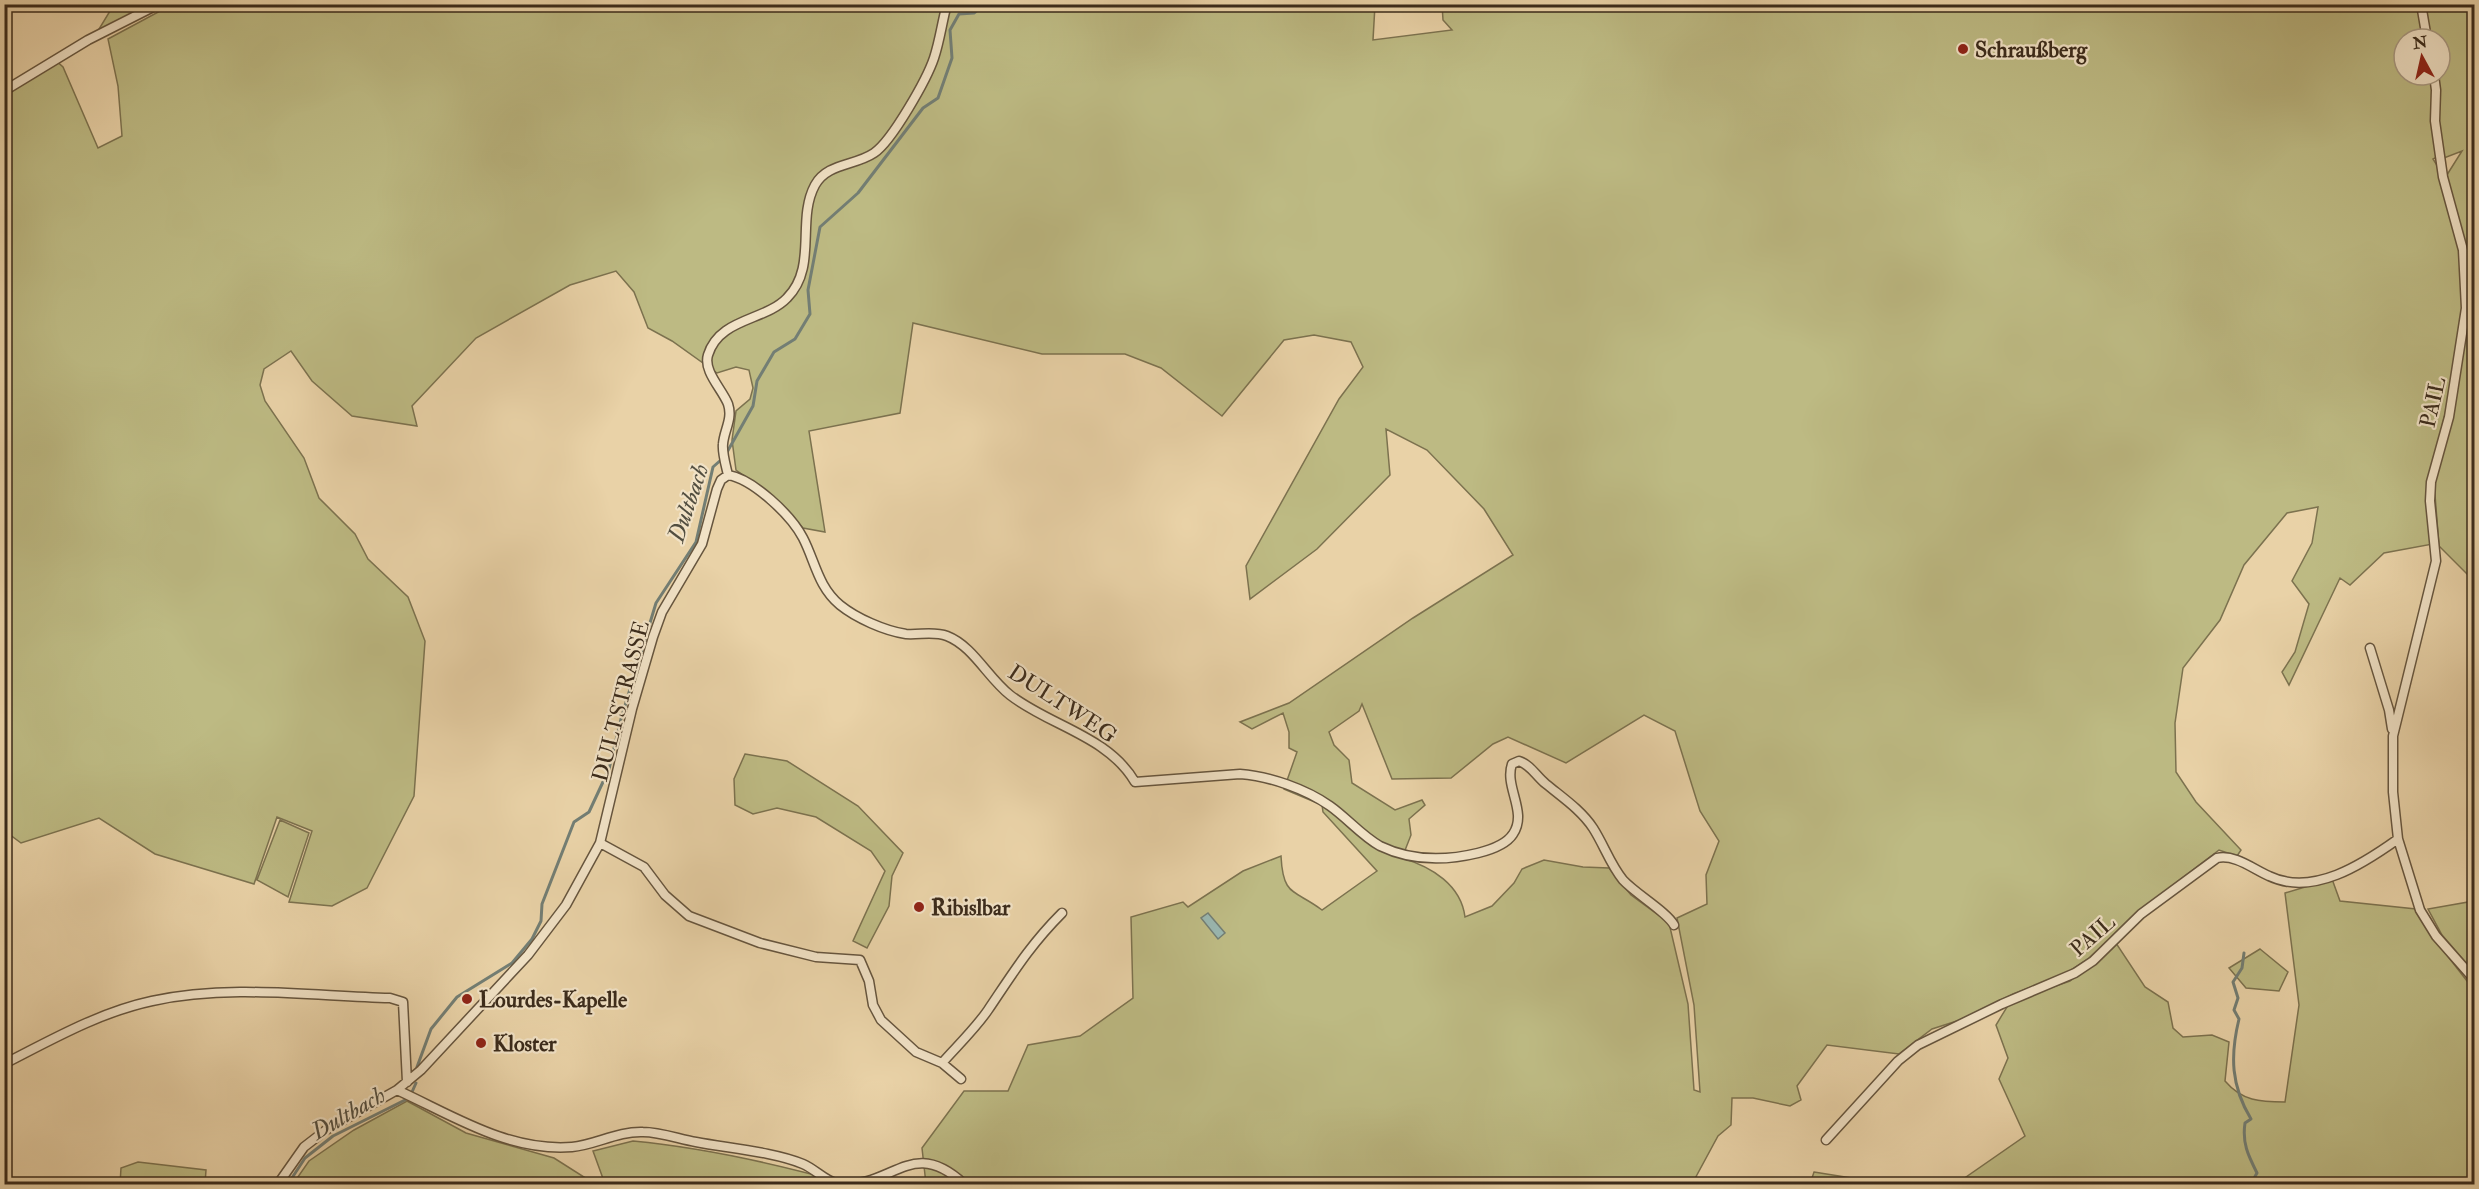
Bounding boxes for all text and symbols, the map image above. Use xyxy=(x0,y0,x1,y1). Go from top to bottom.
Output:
north arrow xyxy=(2392,27,2452,87)
text: N xyxy=(2411,32,2429,54)
place label: Schraußberg xyxy=(1975,36,2088,65)
marker: Schraußberg xyxy=(1956,42,1970,56)
street label: PAIL xyxy=(2414,374,2452,430)
water label: Dultbach xyxy=(660,460,716,547)
street label: DULTSTRASSE xyxy=(586,617,656,785)
street label: DULTWEG xyxy=(1003,658,1122,749)
place label: Ribislbar xyxy=(931,894,1011,922)
marker: Ribislbar xyxy=(912,900,926,914)
street label: PAIL xyxy=(2064,908,2121,963)
place label: Lourdes-Kapelle xyxy=(479,986,628,1015)
marker: Lourdes-Kapelle xyxy=(460,992,474,1006)
place label: Kloster xyxy=(493,1030,557,1058)
marker: Kloster xyxy=(474,1036,488,1050)
water label: Dultbach xyxy=(305,1080,391,1148)

